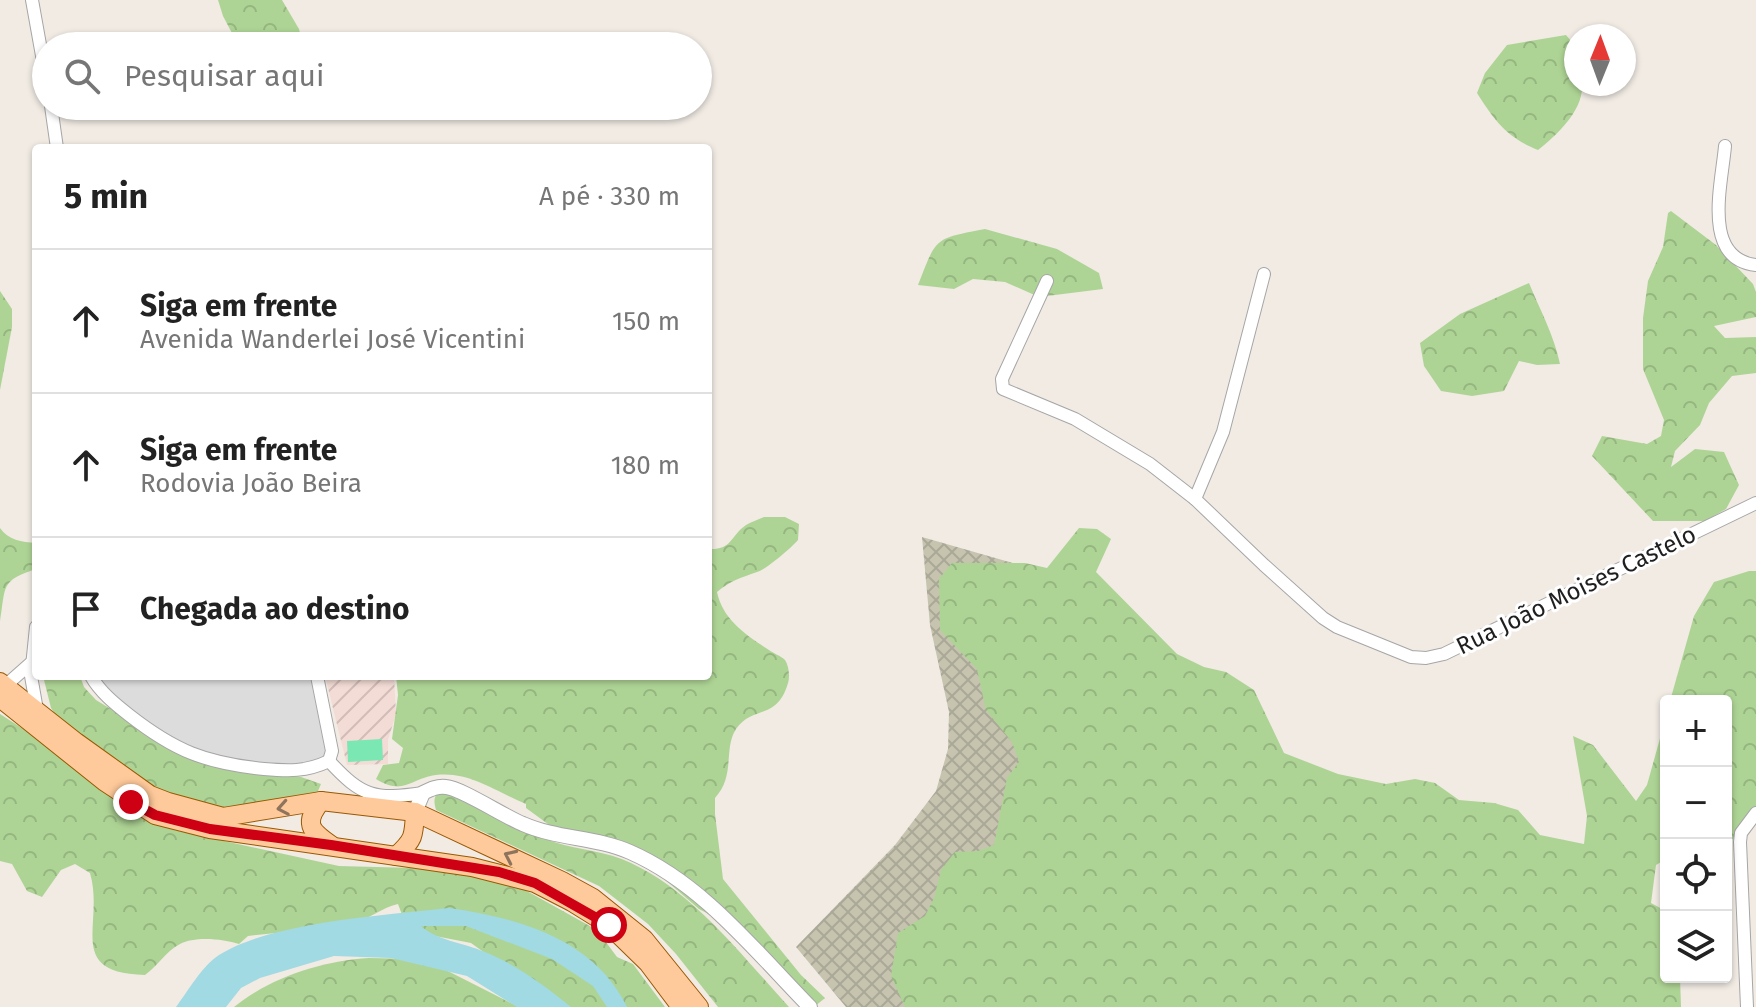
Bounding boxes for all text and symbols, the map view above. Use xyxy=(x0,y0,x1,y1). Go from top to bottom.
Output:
north arrow xyxy=(1564,24,1636,96)
search box xyxy=(32,32,712,120)
icon: search xyxy=(60,54,104,98)
text: Pesquisar aqui xyxy=(124,58,325,94)
text: 5 min xyxy=(64,176,148,217)
text: A pé · 330 m xyxy=(539,181,680,212)
text: Siga em frente xyxy=(140,288,337,324)
icon: ahead xyxy=(64,299,108,343)
text: 150 m xyxy=(612,306,680,337)
text: Avenida Wanderlei José Vicentini xyxy=(140,324,525,355)
text: Siga em frente xyxy=(140,432,337,468)
icon: ahead xyxy=(64,443,108,487)
text: 180 m xyxy=(611,450,680,481)
text: Rodovia João Beira xyxy=(140,468,362,499)
street label: Rua João Moises Castelo xyxy=(1452,520,1700,660)
icon: arrive xyxy=(64,587,108,631)
text: Chegada ao destino xyxy=(140,591,410,627)
map controls xyxy=(1660,695,1732,983)
button: + xyxy=(1660,695,1732,767)
button: − xyxy=(1660,767,1732,839)
route end xyxy=(113,784,149,820)
one-way arrow xyxy=(276,798,290,815)
button: locate xyxy=(1660,839,1732,911)
one-way arrow xyxy=(503,850,518,866)
route start xyxy=(591,907,627,943)
button: layers xyxy=(1660,911,1732,983)

